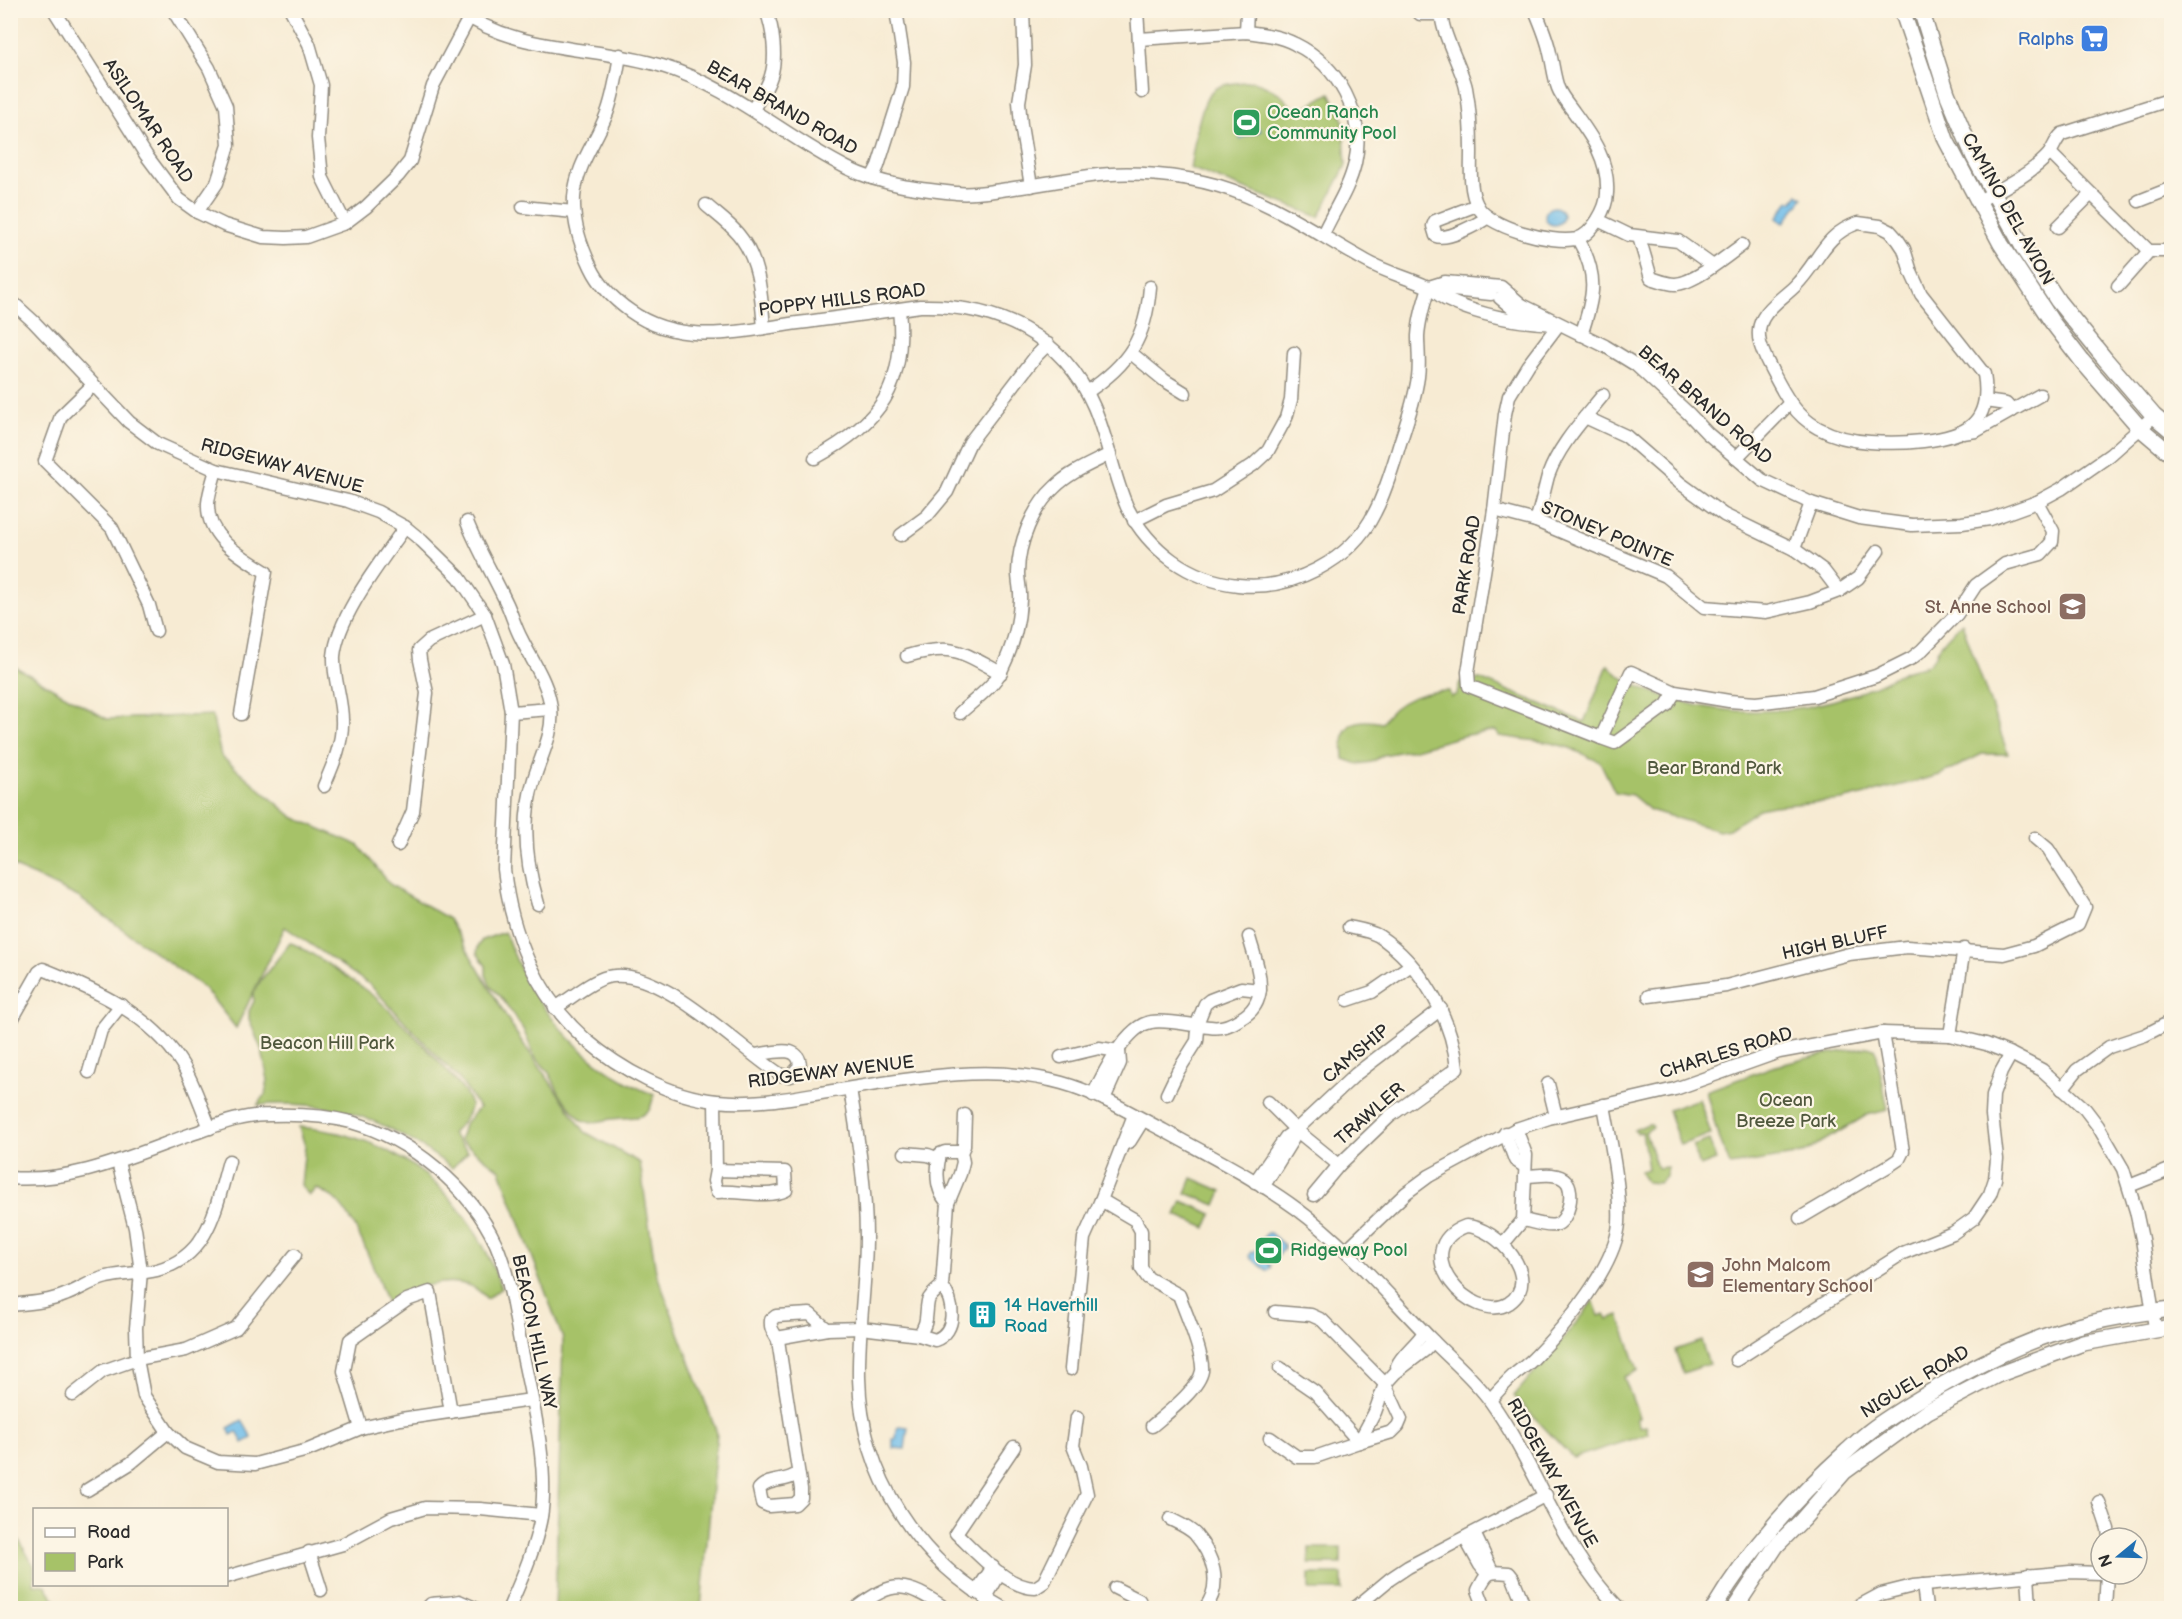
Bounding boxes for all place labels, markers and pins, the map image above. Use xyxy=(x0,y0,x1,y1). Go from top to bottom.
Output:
supermarket icon: Ralphs xyxy=(2079,23,2111,55)
place label: Ralphs xyxy=(2018,29,2074,50)
place label: Ocean Ranch Community Pool xyxy=(1267,102,1397,144)
sports icon: Ocean Ranch Community Pool xyxy=(1230,106,1262,138)
school or university icon: St. Anne School xyxy=(2056,591,2088,623)
place label: St. Anne School xyxy=(1925,597,2051,618)
sports icon: Ridgeway Pool xyxy=(1253,1234,1285,1266)
place label: Ridgeway Pool xyxy=(1290,1240,1407,1261)
place label: John Malcom Elementary School xyxy=(1722,1255,1873,1297)
school or university icon: John Malcom Elementary School xyxy=(1685,1259,1717,1291)
place label: 14 Haverhill Road xyxy=(1004,1295,1098,1337)
building icon: 14 Haverhill Road xyxy=(967,1299,999,1331)

